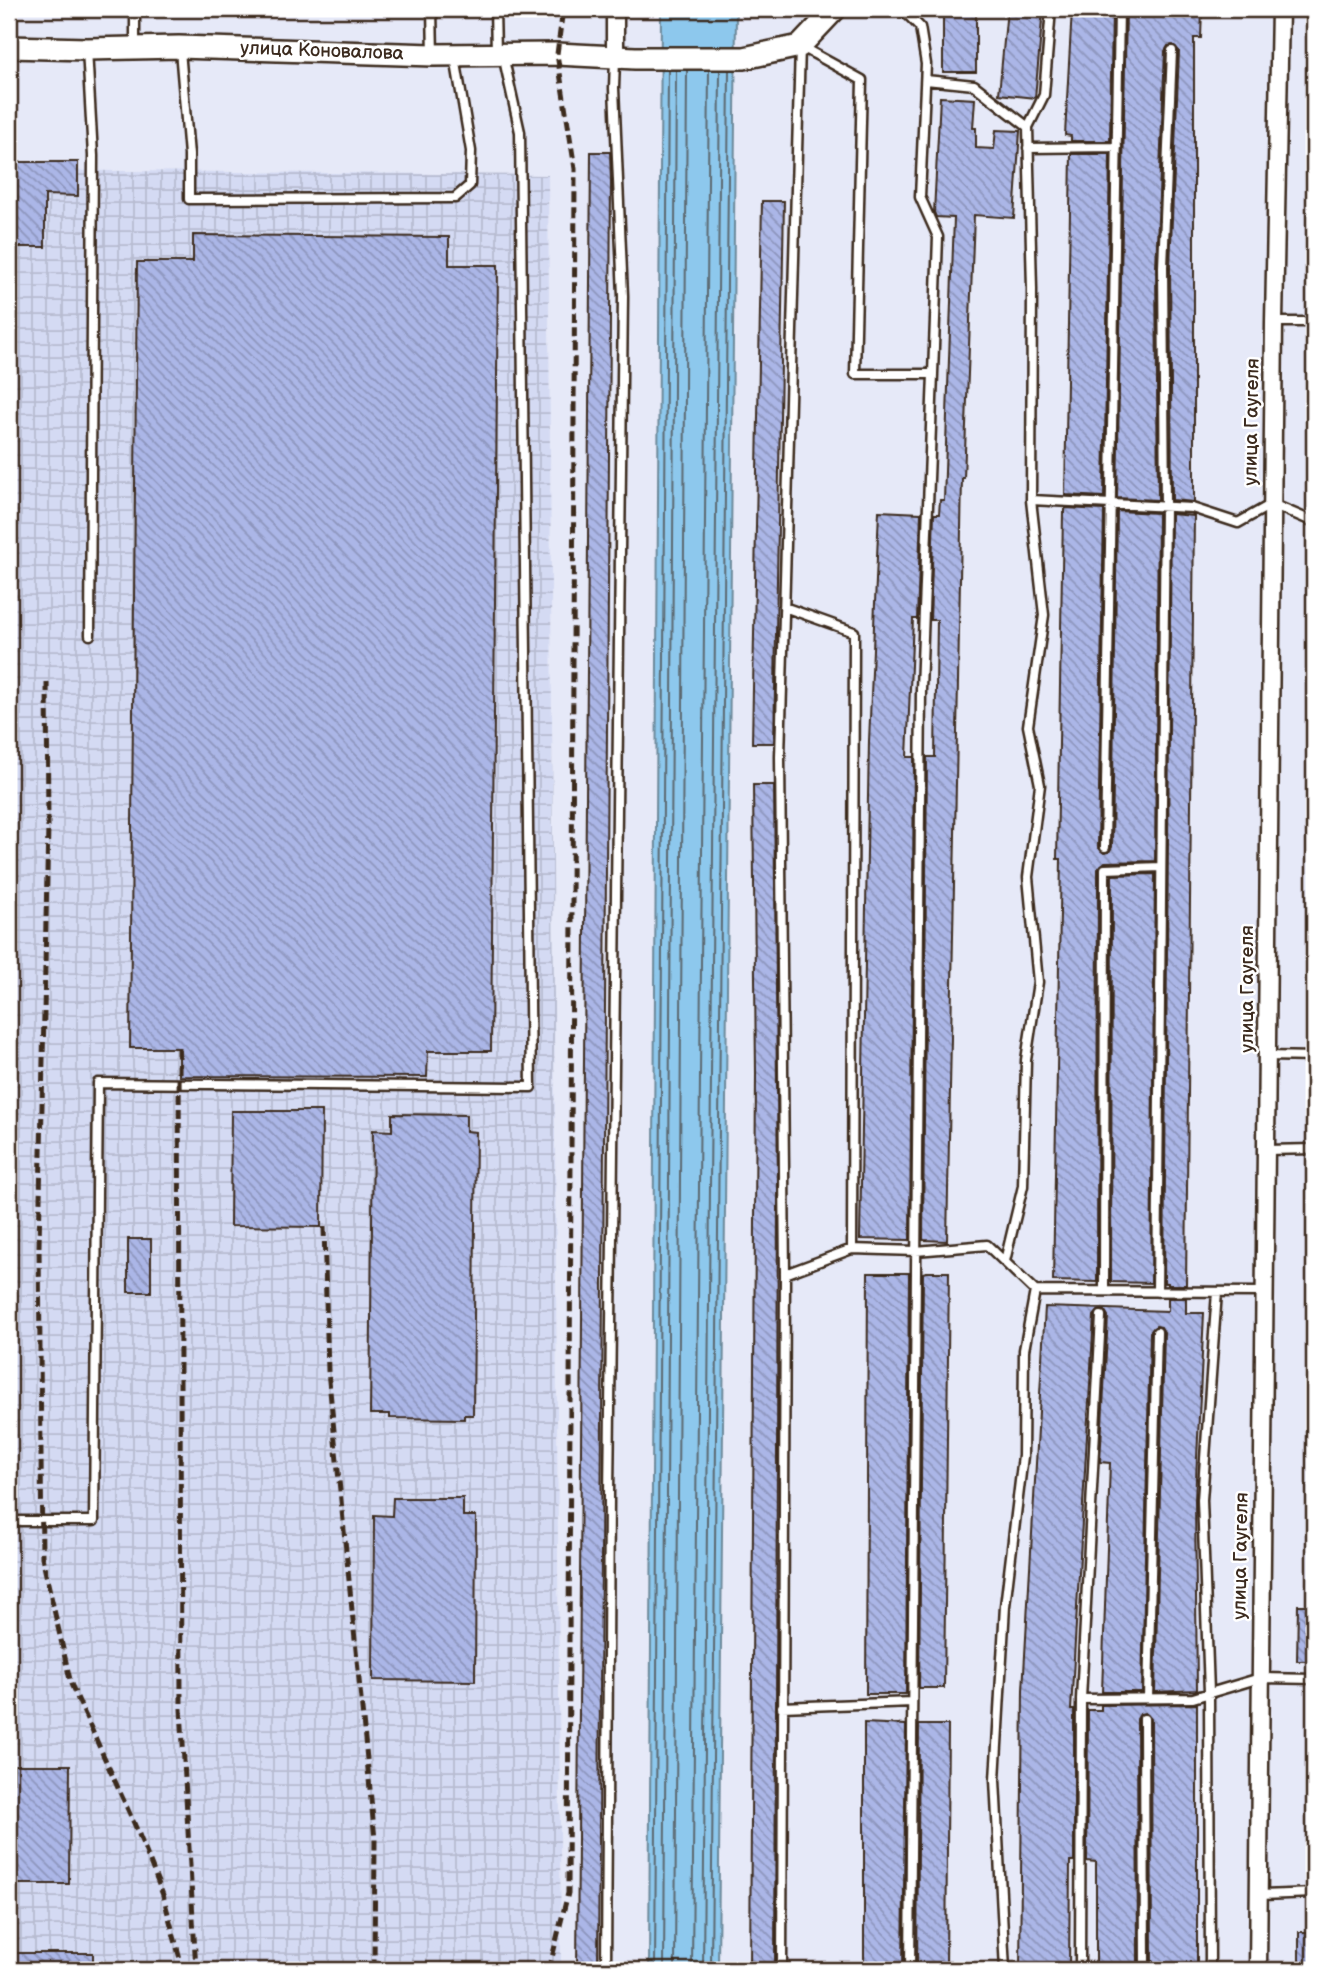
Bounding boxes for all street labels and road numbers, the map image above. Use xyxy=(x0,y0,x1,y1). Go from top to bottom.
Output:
street label: улица Коновалова xyxy=(240,37,404,65)
street label: улица Гаугеля xyxy=(1239,358,1265,486)
street label: улица Гаугеля xyxy=(1236,925,1259,1053)
street label: улица Гаугеля xyxy=(1228,1492,1254,1620)

